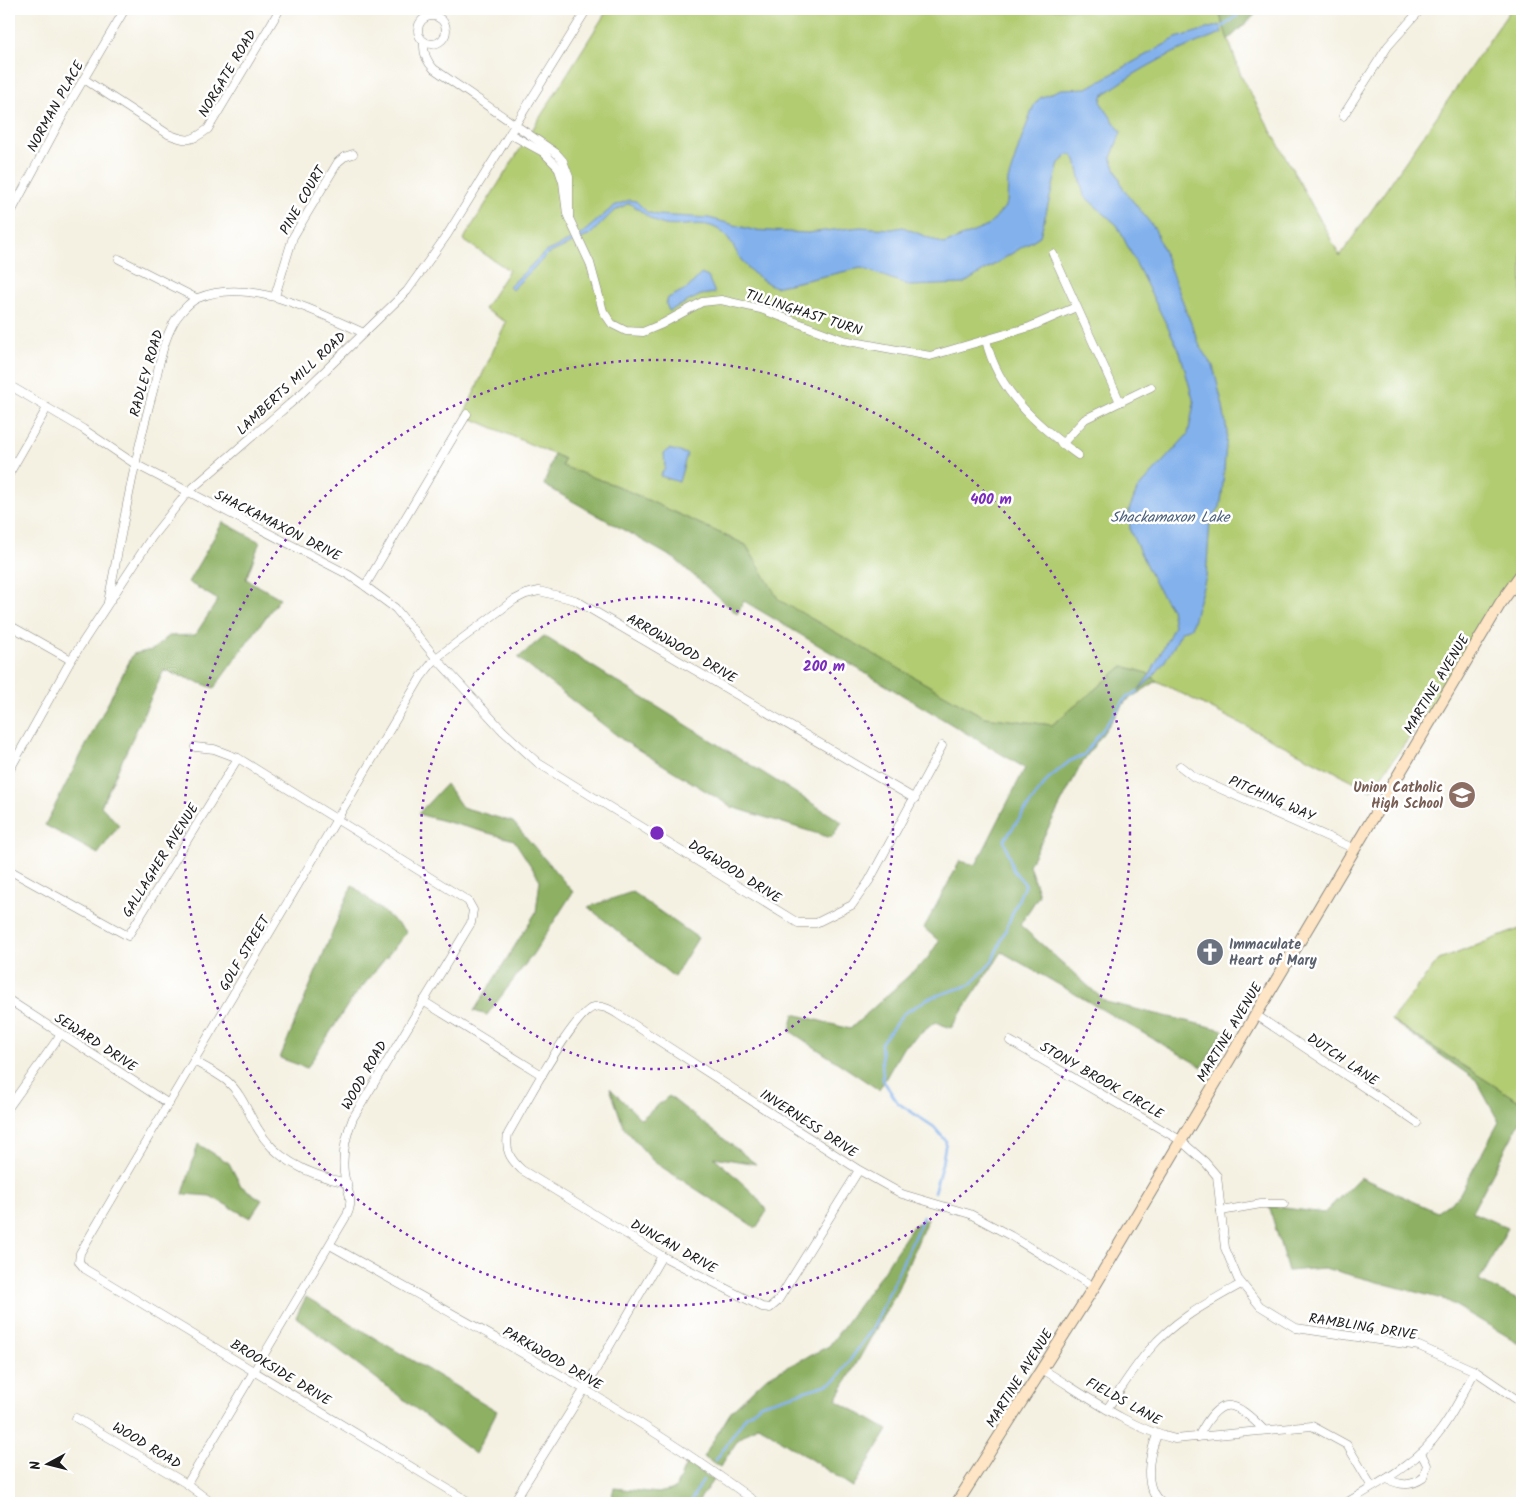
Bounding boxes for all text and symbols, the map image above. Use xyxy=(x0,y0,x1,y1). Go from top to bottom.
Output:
street label: NORGATE ROAD xyxy=(193,25,263,122)
street label: NORMAN PLACE xyxy=(22,56,90,156)
street label: PINE COURT xyxy=(274,161,332,239)
street label: TILLINGHAST TURN xyxy=(743,284,865,342)
street label: RADLEY ROAD xyxy=(124,327,170,419)
street label: LAMBERTS MILL ROAD xyxy=(232,327,352,441)
street label: SHACKAMAXON DRIVE xyxy=(210,484,345,568)
text: 400 m xyxy=(970,488,1012,512)
water label: Shackamaxon Lake xyxy=(1111,506,1231,530)
street label: ARROWWOOD DRIVE xyxy=(622,608,742,690)
street label: MARTINE AVENUE xyxy=(1398,630,1476,739)
text: 200 m xyxy=(803,655,845,679)
street label: PITCHING WAY xyxy=(1225,770,1319,828)
place label: Union Catholic High School xyxy=(1353,777,1443,815)
school or university icon: Union Catholic High School xyxy=(1447,780,1477,810)
street label: GALLAGHER AVENUE xyxy=(117,798,205,922)
centre of rings xyxy=(648,824,666,842)
street label: DOGWOOD DRIVE xyxy=(684,834,786,910)
street label: GOLF STREET xyxy=(214,910,277,995)
place label: Immaculate Heart of Mary xyxy=(1229,934,1318,972)
church icon: Immaculate Heart of Mary xyxy=(1195,937,1225,967)
street label: MARTINE AVENUE xyxy=(1191,978,1269,1087)
street label: SEWARD DRIVE xyxy=(50,1008,142,1078)
street label: DUTCH LANE xyxy=(1302,1028,1383,1092)
street label: STONY BROOK CIRCLE xyxy=(1035,1036,1168,1126)
street label: WOOD ROAD xyxy=(336,1037,394,1114)
street label: INVERNESS DRIVE xyxy=(755,1084,862,1164)
street label: DUNCAN DRIVE xyxy=(626,1214,722,1280)
street label: RAMBLING DRIVE xyxy=(1307,1308,1419,1347)
street label: PARKWOOD DRIVE xyxy=(498,1321,607,1397)
street label: MARTINE AVENUE xyxy=(981,1324,1060,1432)
street label: BROOKSIDE DRIVE xyxy=(226,1334,336,1412)
street label: FIELDS LANE xyxy=(1082,1372,1166,1432)
street label: WOOD ROAD xyxy=(108,1417,185,1475)
north arrow xyxy=(22,1440,72,1490)
text: N xyxy=(25,1460,48,1471)

